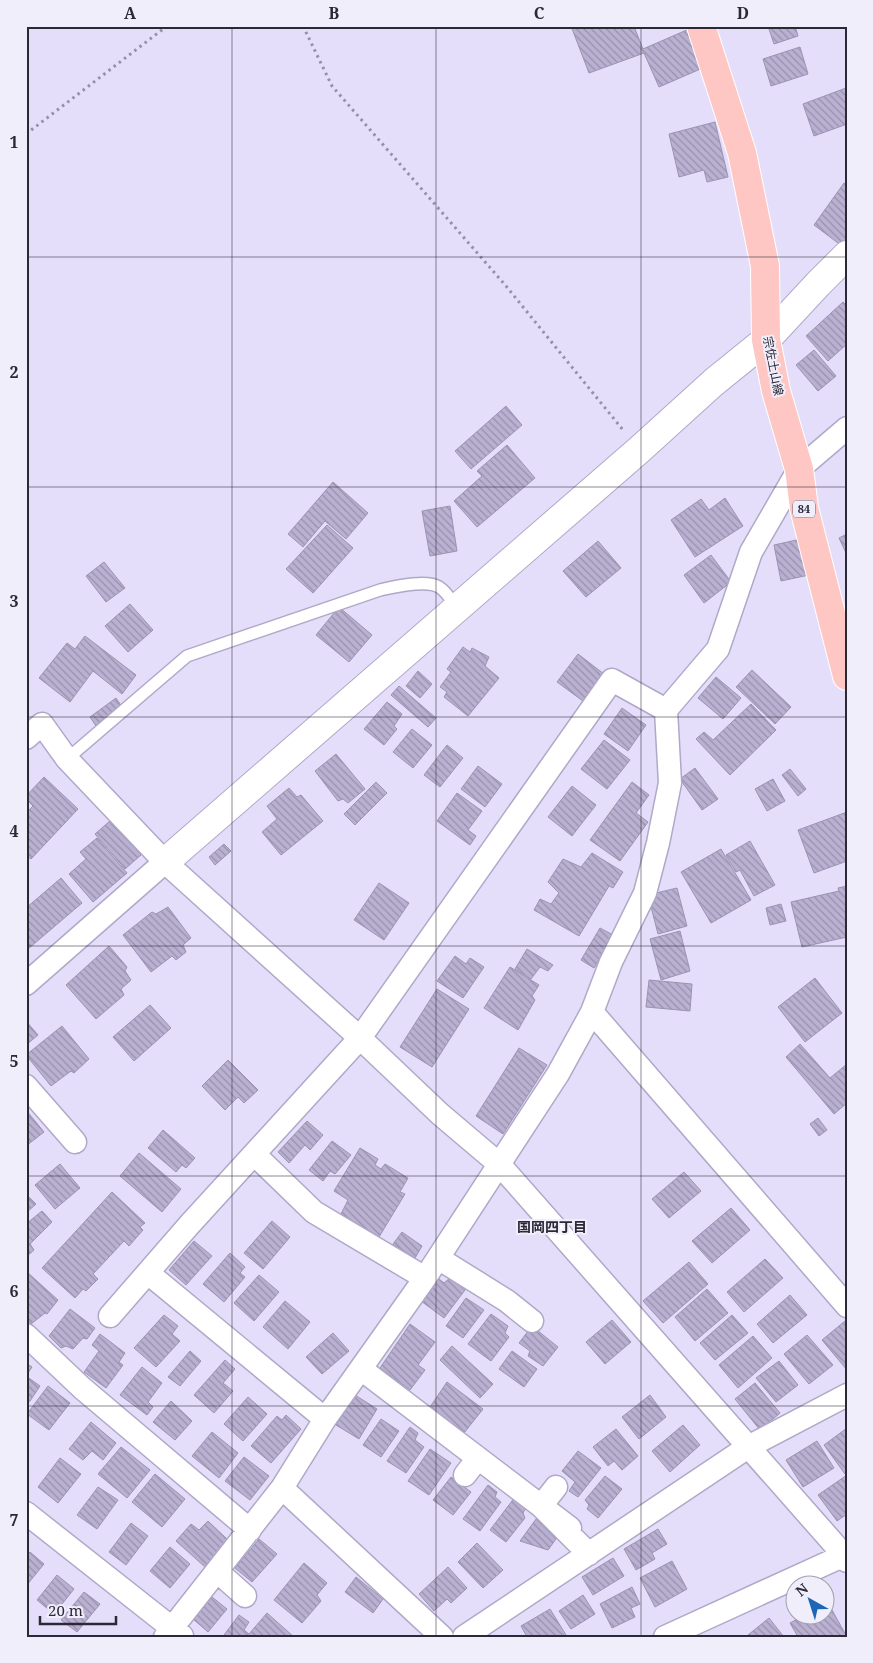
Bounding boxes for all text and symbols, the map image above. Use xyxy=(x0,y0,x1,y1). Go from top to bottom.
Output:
text: A xyxy=(124,2,137,24)
text: B xyxy=(329,2,340,24)
text: C xyxy=(534,2,545,24)
text: D xyxy=(737,2,749,24)
text: 1 xyxy=(9,131,19,153)
street label: 宗佐土山線 xyxy=(759,335,788,397)
text: 2 xyxy=(9,361,19,383)
road number: 84 xyxy=(793,500,815,518)
text: 3 xyxy=(9,590,19,612)
text: 4 xyxy=(9,820,19,842)
text: 5 xyxy=(9,1050,19,1072)
district label: 国岡四丁目 xyxy=(517,1217,587,1236)
text: 6 xyxy=(9,1280,19,1302)
text: 7 xyxy=(9,1509,19,1531)
north arrow xyxy=(786,1576,836,1626)
text: N xyxy=(791,1579,812,1600)
scale bar xyxy=(40,1593,116,1625)
text: 20 m xyxy=(48,1600,83,1620)

